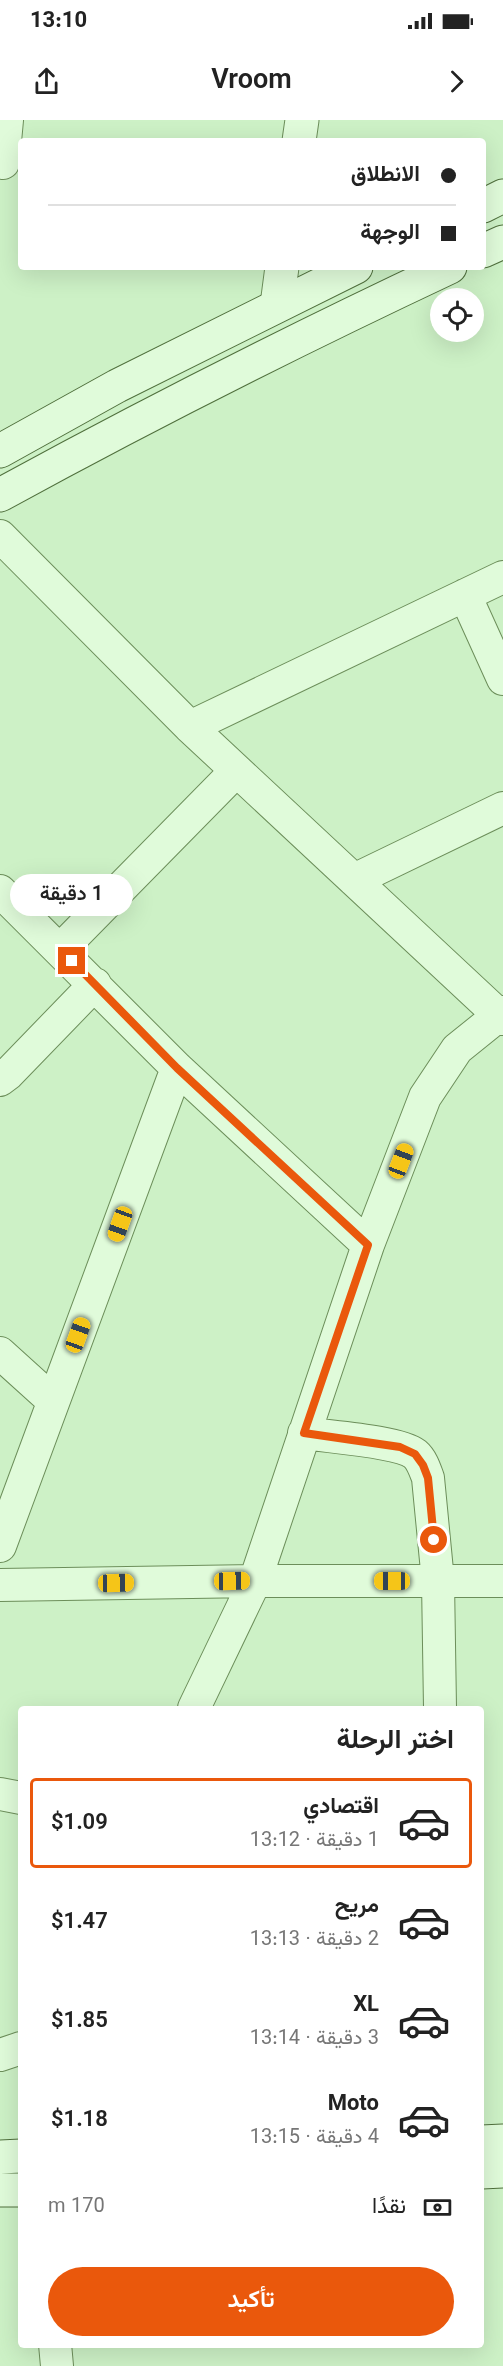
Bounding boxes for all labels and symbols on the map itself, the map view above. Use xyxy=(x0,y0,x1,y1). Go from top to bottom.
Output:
callout: 1 دقيقة xyxy=(10,874,134,916)
route end xyxy=(58,947,85,974)
car xyxy=(386,1141,416,1181)
car xyxy=(105,1204,135,1244)
car xyxy=(63,1315,93,1355)
route start xyxy=(420,1526,447,1553)
car xyxy=(214,1572,250,1590)
car xyxy=(374,1572,410,1590)
car xyxy=(98,1574,134,1592)

